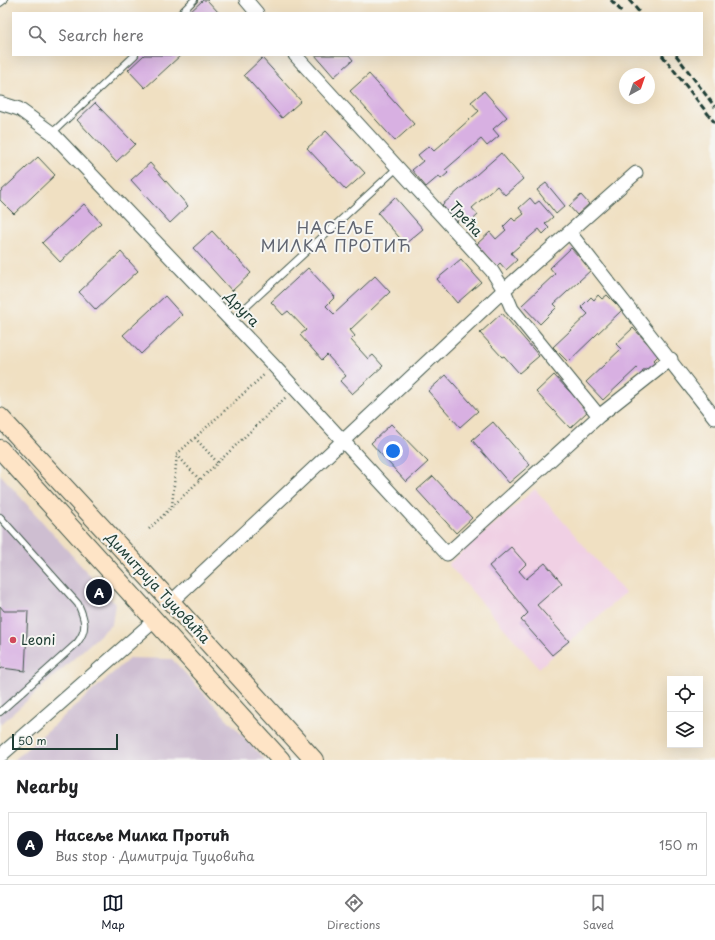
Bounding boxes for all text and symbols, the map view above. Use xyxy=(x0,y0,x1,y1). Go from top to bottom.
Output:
search box xyxy=(12,12,703,56)
icon: search xyxy=(26,23,48,45)
text: Search here xyxy=(58,23,144,46)
north arrow xyxy=(619,68,655,104)
street label: Трећа xyxy=(445,196,488,241)
district label: НАСЕЉЕ МИЛКА ПРОТИЋ xyxy=(260,215,412,257)
street label: Друга xyxy=(219,285,265,331)
your location xyxy=(383,441,403,461)
street label: Димитрија Туцовића xyxy=(101,527,216,648)
pin: A xyxy=(86,577,112,607)
place label: Leoni xyxy=(21,629,55,650)
marker: Leoni xyxy=(8,635,18,645)
map controls xyxy=(667,676,703,748)
button: locate xyxy=(667,676,703,712)
button: layers xyxy=(667,712,703,748)
scale bar xyxy=(12,732,118,751)
text: 50 m xyxy=(18,732,47,749)
text: Nearby xyxy=(16,773,78,799)
text: Насеље Милка Протић xyxy=(55,823,229,846)
text: A xyxy=(25,835,35,854)
text: 150 m xyxy=(659,835,698,854)
text: Bus stop · Димитрија Туцовића xyxy=(55,846,254,865)
tab: Map xyxy=(101,892,125,933)
tab: Directions xyxy=(327,892,380,933)
tab: Saved xyxy=(583,892,614,933)

